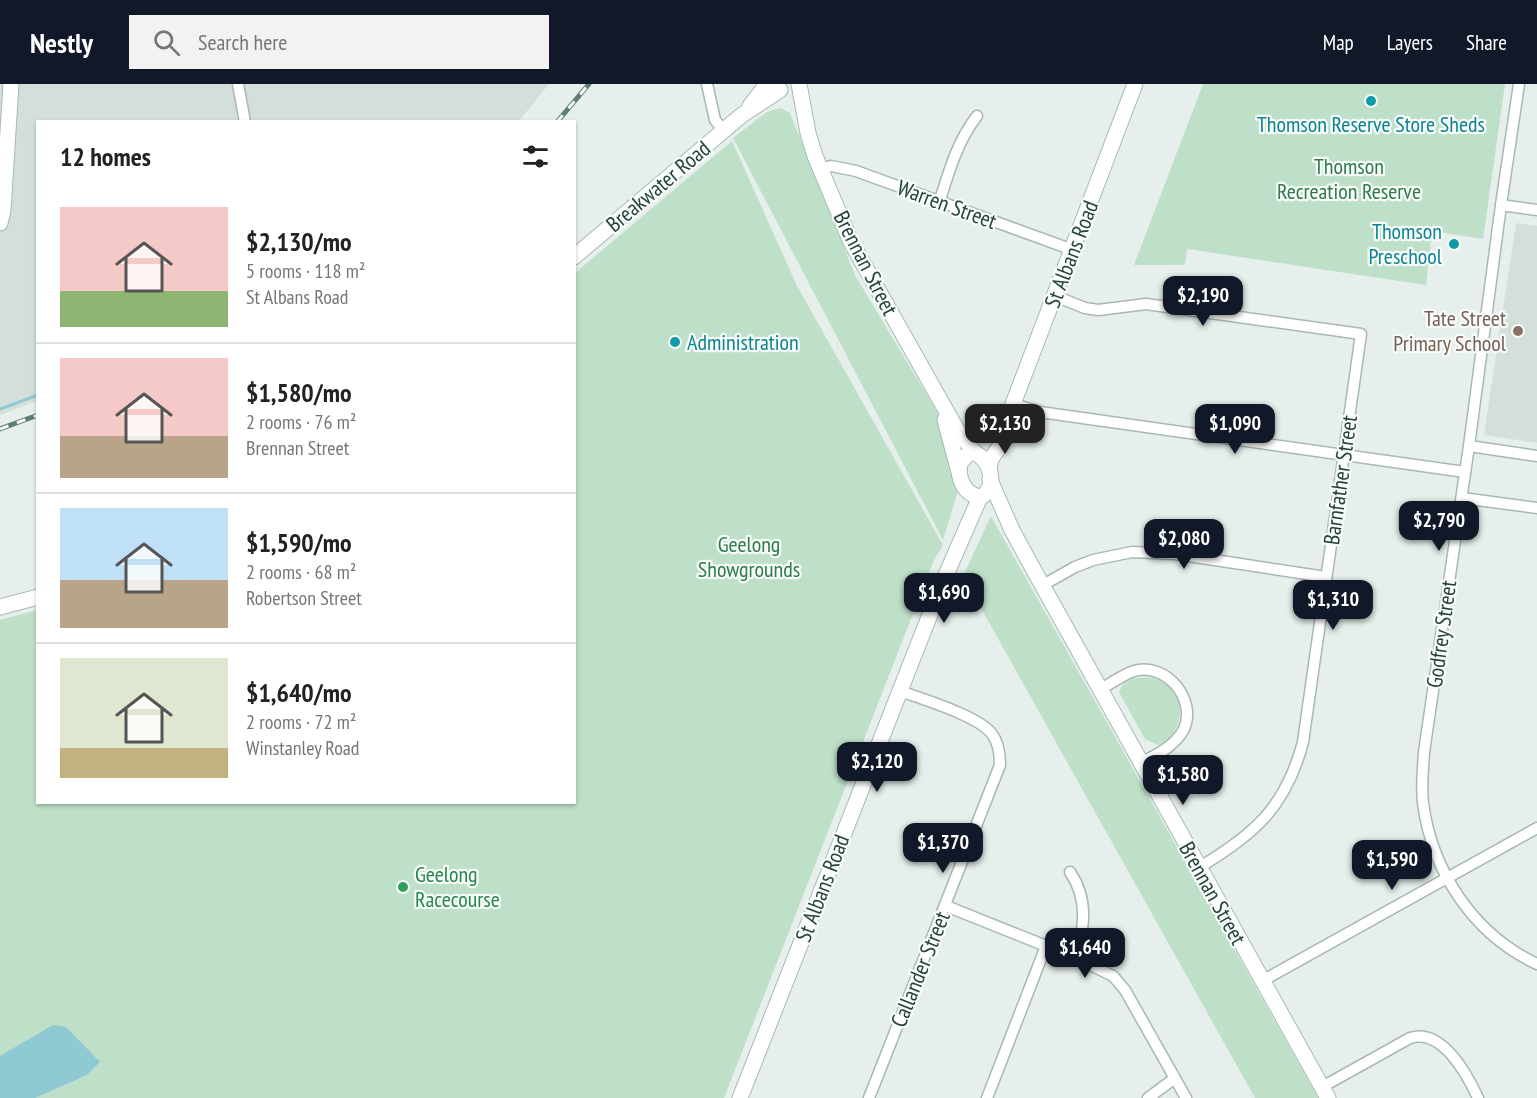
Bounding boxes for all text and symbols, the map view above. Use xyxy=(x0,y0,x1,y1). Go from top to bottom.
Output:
search box xyxy=(129,15,549,69)
text: Nestly xyxy=(30,24,93,61)
icon: search xyxy=(150,26,183,59)
text: Search here xyxy=(198,28,287,56)
text: Map xyxy=(1323,29,1354,56)
text: Layers xyxy=(1387,29,1433,56)
text: Share xyxy=(1466,29,1507,56)
marker: Thomson Reserve Store Sheds xyxy=(1364,94,1378,108)
place label: Thomson Reserve Store Sheds xyxy=(1257,110,1485,138)
street label: Breakwater Road xyxy=(600,134,716,238)
text: 12 homes xyxy=(60,140,151,173)
icon: filters xyxy=(519,140,552,173)
park label: Thomson Recreation Reserve xyxy=(1277,152,1421,205)
street label: Warren Street xyxy=(893,173,1001,235)
street label: St Albans Road xyxy=(1038,196,1104,312)
street label: Brennan Street xyxy=(828,206,904,320)
place label: Thomson Preschool xyxy=(1368,217,1443,270)
text: $2,130/mo xyxy=(246,225,352,258)
icon: home xyxy=(108,231,180,303)
marker: Thomson Preschool xyxy=(1447,237,1461,251)
text: 5 rooms · 118 m² xyxy=(246,258,365,284)
pin: $2,190 xyxy=(1154,276,1252,327)
text: $2,190 xyxy=(1177,282,1229,308)
text: St Albans Road xyxy=(246,284,348,310)
place label: Tate Street Primary School xyxy=(1393,304,1507,357)
marker: Tate Street Primary School xyxy=(1511,324,1525,338)
place label: Administration xyxy=(687,328,799,356)
marker: Administration xyxy=(668,335,682,349)
text: $1,580/mo xyxy=(246,376,352,409)
icon: home xyxy=(108,382,180,454)
pin: $2,130 xyxy=(956,404,1054,455)
pin: $1,090 xyxy=(1186,404,1284,455)
text: 2 rooms · 76 m² xyxy=(246,409,356,435)
text: $2,130 xyxy=(979,410,1031,436)
text: $1,090 xyxy=(1209,410,1261,436)
street label: Barnfather Street xyxy=(1317,414,1363,546)
text: Brennan Street xyxy=(246,435,349,461)
pin: $2,790 xyxy=(1390,501,1488,552)
text: $2,790 xyxy=(1413,507,1465,533)
pin: $2,080 xyxy=(1135,519,1233,570)
text: $2,080 xyxy=(1158,525,1210,551)
text: $1,590/mo xyxy=(246,526,352,559)
park label: Geelong Showgrounds xyxy=(698,530,800,583)
icon: home xyxy=(108,532,180,604)
text: 2 rooms · 68 m² xyxy=(246,559,356,585)
pin: $1,690 xyxy=(895,573,993,624)
text: $1,690 xyxy=(918,579,970,605)
street label: Godfrey Street xyxy=(1420,579,1462,689)
pin: $1,310 xyxy=(1284,580,1382,631)
text: Robertson Street xyxy=(246,585,362,611)
text: $1,310 xyxy=(1307,586,1359,612)
text: $1,640/mo xyxy=(246,676,352,709)
icon: home xyxy=(108,682,180,754)
text: 2 rooms · 72 m² xyxy=(246,709,356,735)
text: Winstanley Road xyxy=(246,735,359,761)
pin: $2,120 xyxy=(828,742,926,793)
text: $2,120 xyxy=(851,748,903,774)
pin: $1,580 xyxy=(1134,755,1232,806)
text: $1,580 xyxy=(1157,761,1209,787)
pin: $1,370 xyxy=(894,823,992,874)
text: $1,370 xyxy=(917,829,969,855)
street label: St Albans Road xyxy=(789,830,855,946)
street label: Brennan Street xyxy=(1173,837,1253,949)
pin: $1,590 xyxy=(1343,840,1441,891)
text: $1,590 xyxy=(1366,846,1418,872)
place label: Geelong Racecourse xyxy=(415,860,500,913)
marker: Geelong Racecourse xyxy=(396,880,410,894)
street label: Callander Street xyxy=(884,907,956,1031)
pin: $1,640 xyxy=(1036,928,1134,979)
text: $1,640 xyxy=(1059,934,1111,960)

